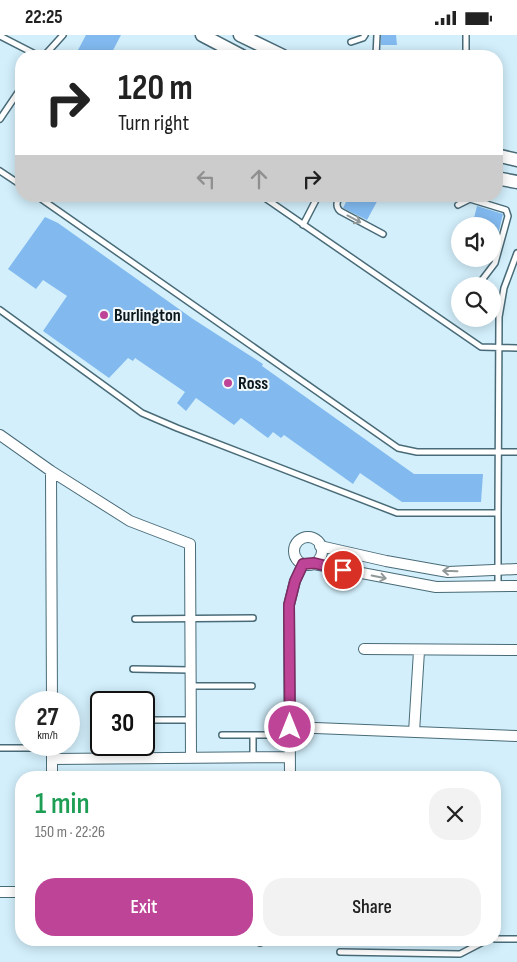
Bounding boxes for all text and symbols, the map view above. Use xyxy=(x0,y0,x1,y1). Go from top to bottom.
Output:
text: 22:25 xyxy=(25,6,63,29)
text: 120 m xyxy=(118,67,193,110)
icon: right xyxy=(35,70,100,135)
text: Turn right xyxy=(118,110,189,137)
icon: left xyxy=(192,165,220,193)
icon: ahead xyxy=(245,165,273,193)
icon: right xyxy=(298,165,326,193)
one-way arrow xyxy=(346,215,361,224)
map controls xyxy=(451,217,501,327)
button: sound xyxy=(451,217,501,267)
button: search xyxy=(451,277,501,327)
place label: Burlington xyxy=(114,305,181,326)
marker: Burlington xyxy=(98,309,110,321)
place label: Ross xyxy=(238,373,268,394)
marker: Ross xyxy=(222,377,234,389)
pin xyxy=(322,549,364,591)
icon: arrive xyxy=(329,556,357,584)
one-way arrow xyxy=(442,566,458,576)
one-way arrow xyxy=(371,572,387,582)
speed limit sign: 30 xyxy=(90,691,155,756)
position arrow xyxy=(263,700,315,752)
text: 27 xyxy=(37,702,58,733)
text: km/h xyxy=(37,728,58,743)
text: 1 min xyxy=(35,786,90,822)
button: close xyxy=(429,788,481,840)
text: 150 m · 22:26 xyxy=(35,823,105,842)
button: Exit xyxy=(35,878,253,936)
button: Share xyxy=(263,878,481,936)

